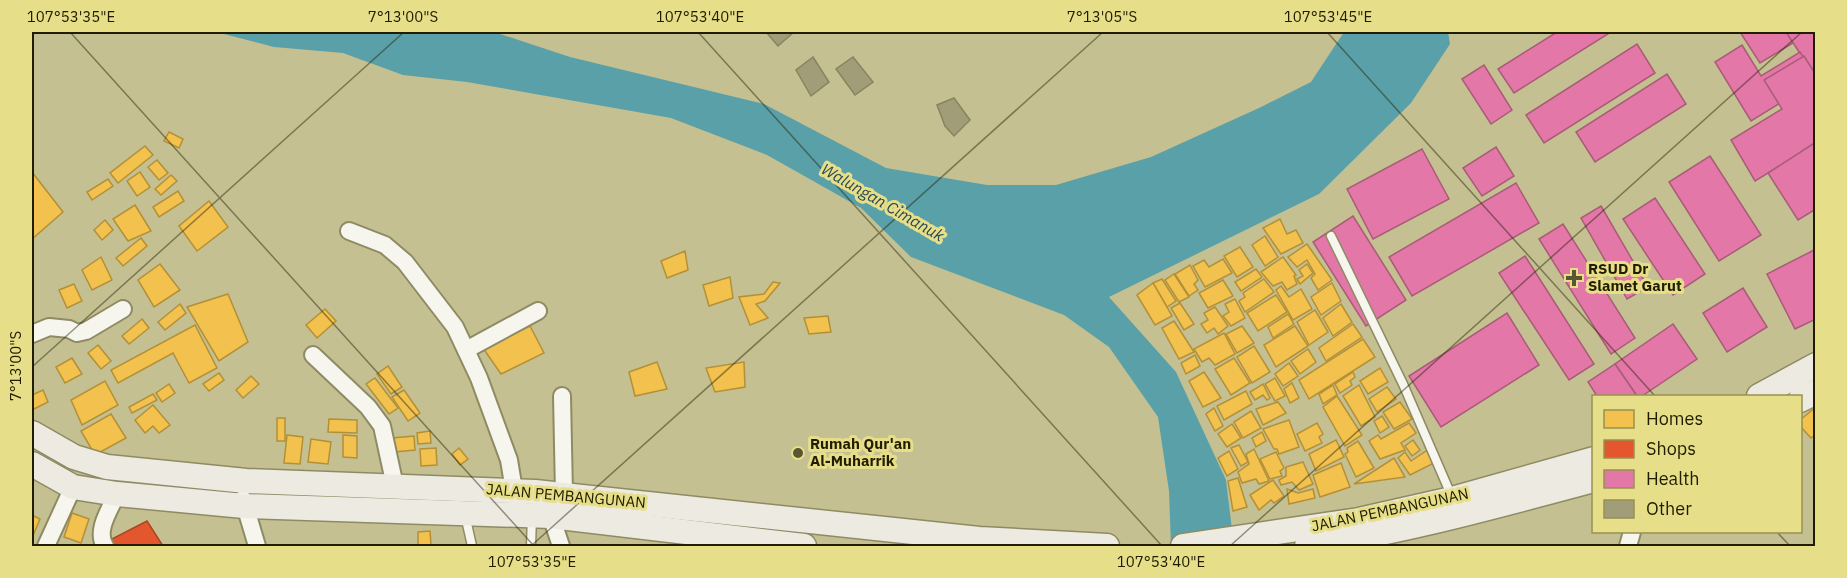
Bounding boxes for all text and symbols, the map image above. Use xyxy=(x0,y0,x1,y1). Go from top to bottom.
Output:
text: 107°53'35"E xyxy=(27,7,115,26)
text: 7°13'00"S xyxy=(368,7,438,26)
text: 107°53'40"E xyxy=(656,7,744,26)
text: 7°13'05"S xyxy=(1067,7,1137,26)
text: 107°53'45"E xyxy=(1284,7,1372,26)
water label: Walungan Cimanuk xyxy=(818,159,949,246)
place label: RSUD Dr Slamet Garut xyxy=(1588,259,1682,295)
marker: RSUD Dr Slamet Garut xyxy=(1565,269,1583,287)
text: 7°13'00"S xyxy=(6,331,25,401)
legend xyxy=(1592,395,1802,533)
text: Homes xyxy=(1646,407,1703,430)
place label: Rumah Qur'an Al-Muharrik xyxy=(810,434,911,470)
text: Shops xyxy=(1646,437,1696,460)
marker: Rumah Qur'an Al-Muharrik xyxy=(791,446,805,460)
text: Health xyxy=(1646,467,1700,490)
street label: JALAN PEMBANGUNAN xyxy=(485,479,647,512)
street label: JALAN PEMBANGUNAN xyxy=(1310,484,1470,535)
text: Other xyxy=(1646,497,1692,520)
text: 107°53'35"E xyxy=(488,552,576,571)
text: 107°53'40"E xyxy=(1117,552,1205,571)

